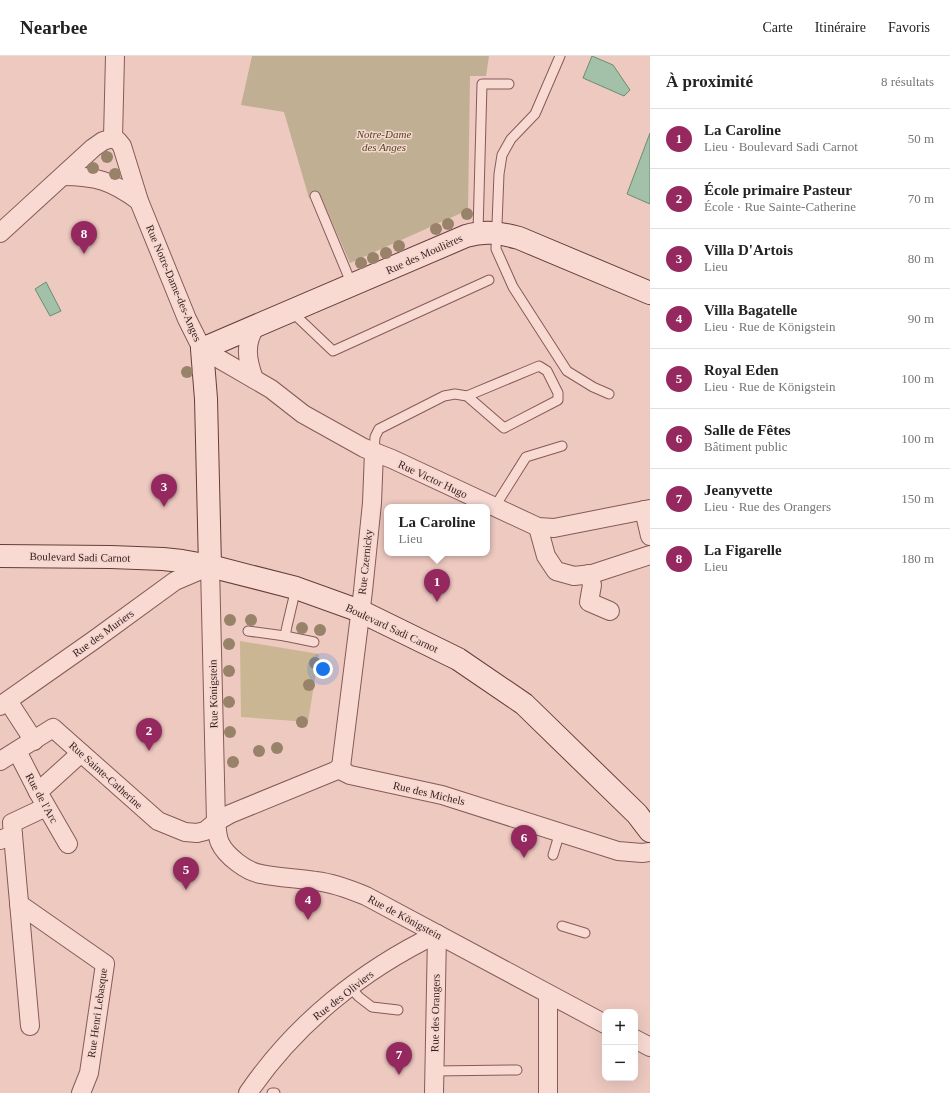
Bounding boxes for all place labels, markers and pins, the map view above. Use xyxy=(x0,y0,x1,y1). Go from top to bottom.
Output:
pin: 8 xyxy=(71,221,97,254)
pin: 3 xyxy=(151,474,177,507)
pin: 1 xyxy=(424,569,450,602)
pin: 2 xyxy=(136,718,162,751)
pin: 6 xyxy=(511,825,537,858)
pin: 5 xyxy=(173,857,199,890)
pin: 4 xyxy=(295,887,321,920)
pin: 7 xyxy=(386,1042,412,1075)

